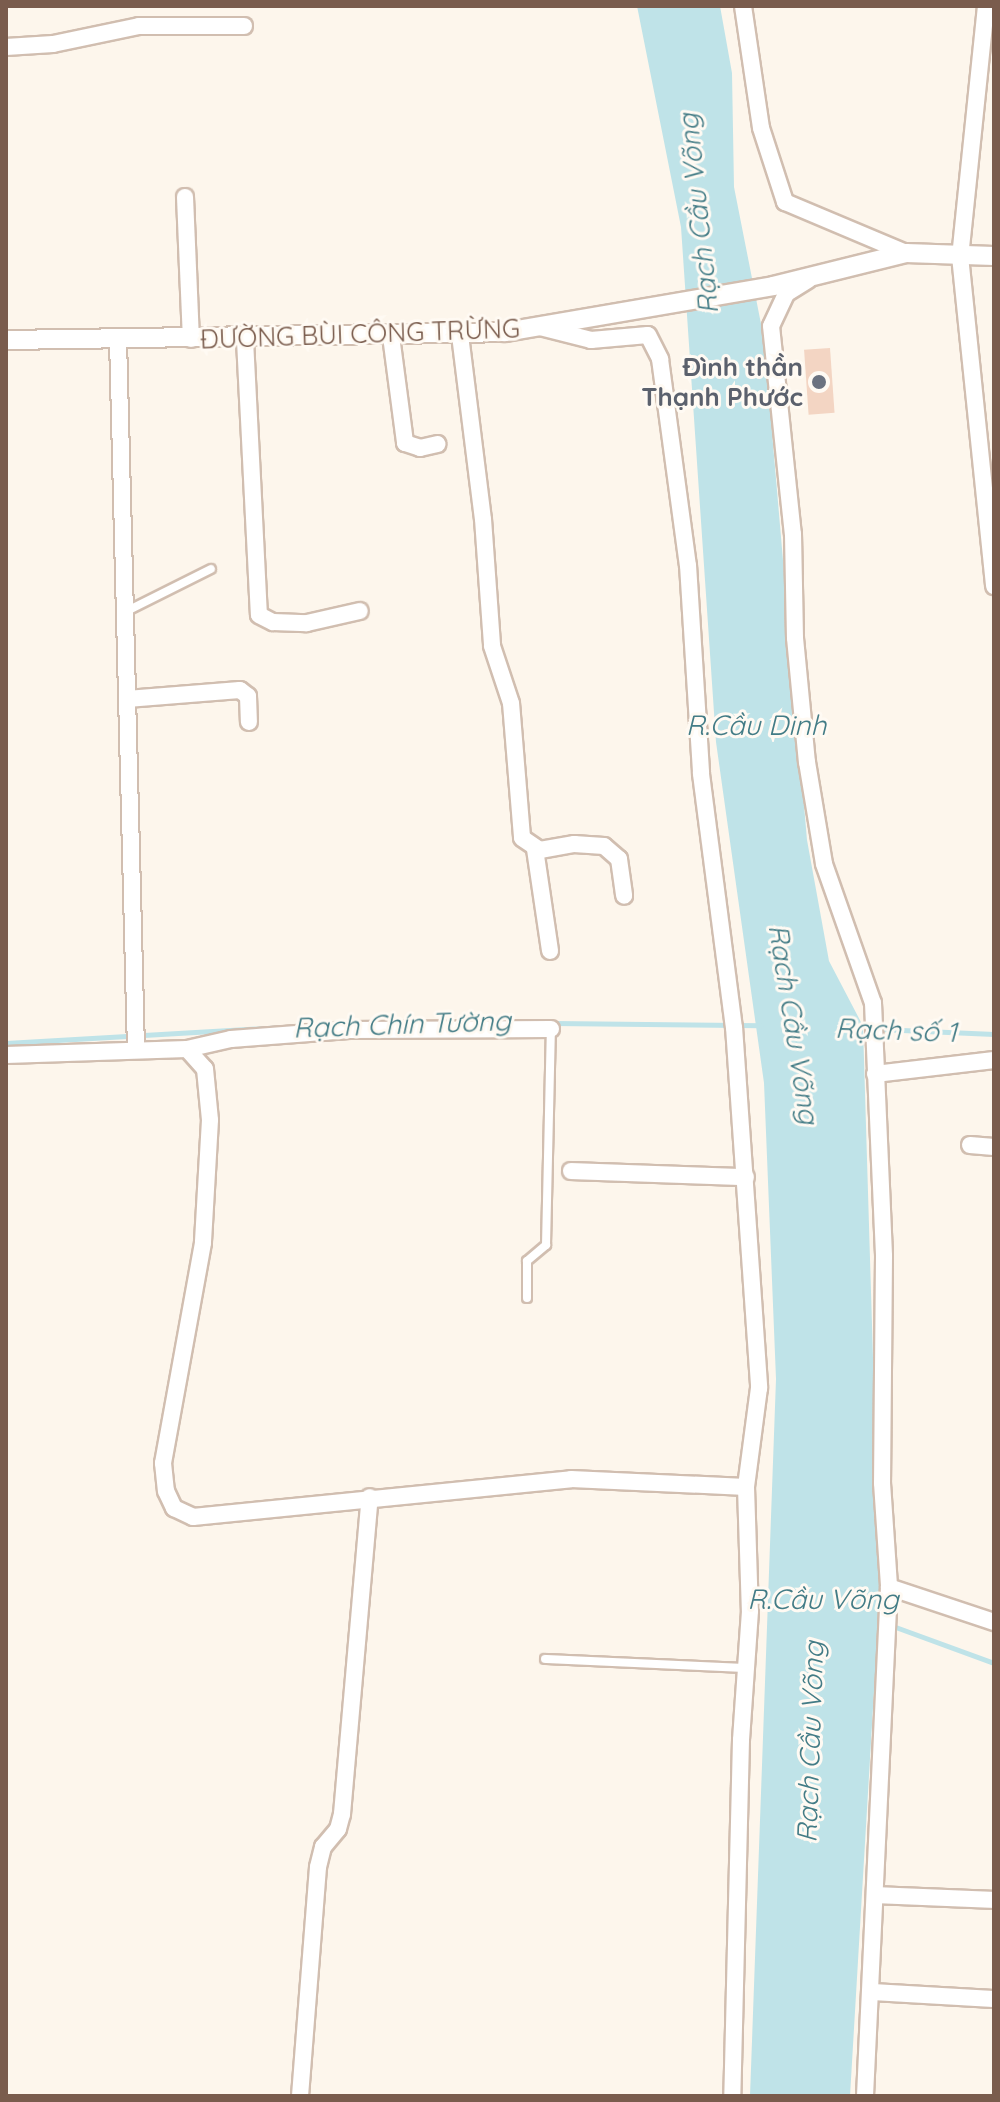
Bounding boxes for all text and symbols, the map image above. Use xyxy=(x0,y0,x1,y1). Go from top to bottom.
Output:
water label: Rạch Cầu Võng xyxy=(671,112,725,316)
street label: ĐƯỜNG BÙI CÔNG TRỪNG xyxy=(200,313,520,355)
place label: Đình thần Thạnh Phước xyxy=(641,351,803,412)
marker: Đình thần Thạnh Phước xyxy=(810,373,828,391)
water label: R.Cầu Dinh xyxy=(686,708,826,742)
water label: Rạch Cầu Võng xyxy=(762,922,826,1126)
water label: Rạch Chín Tường xyxy=(293,1003,511,1045)
water label: Rạch số 1 xyxy=(834,1011,958,1049)
water label: R.Cầu Võng xyxy=(747,1582,899,1616)
water label: Rạch Cầu Võng xyxy=(790,1641,830,1843)

